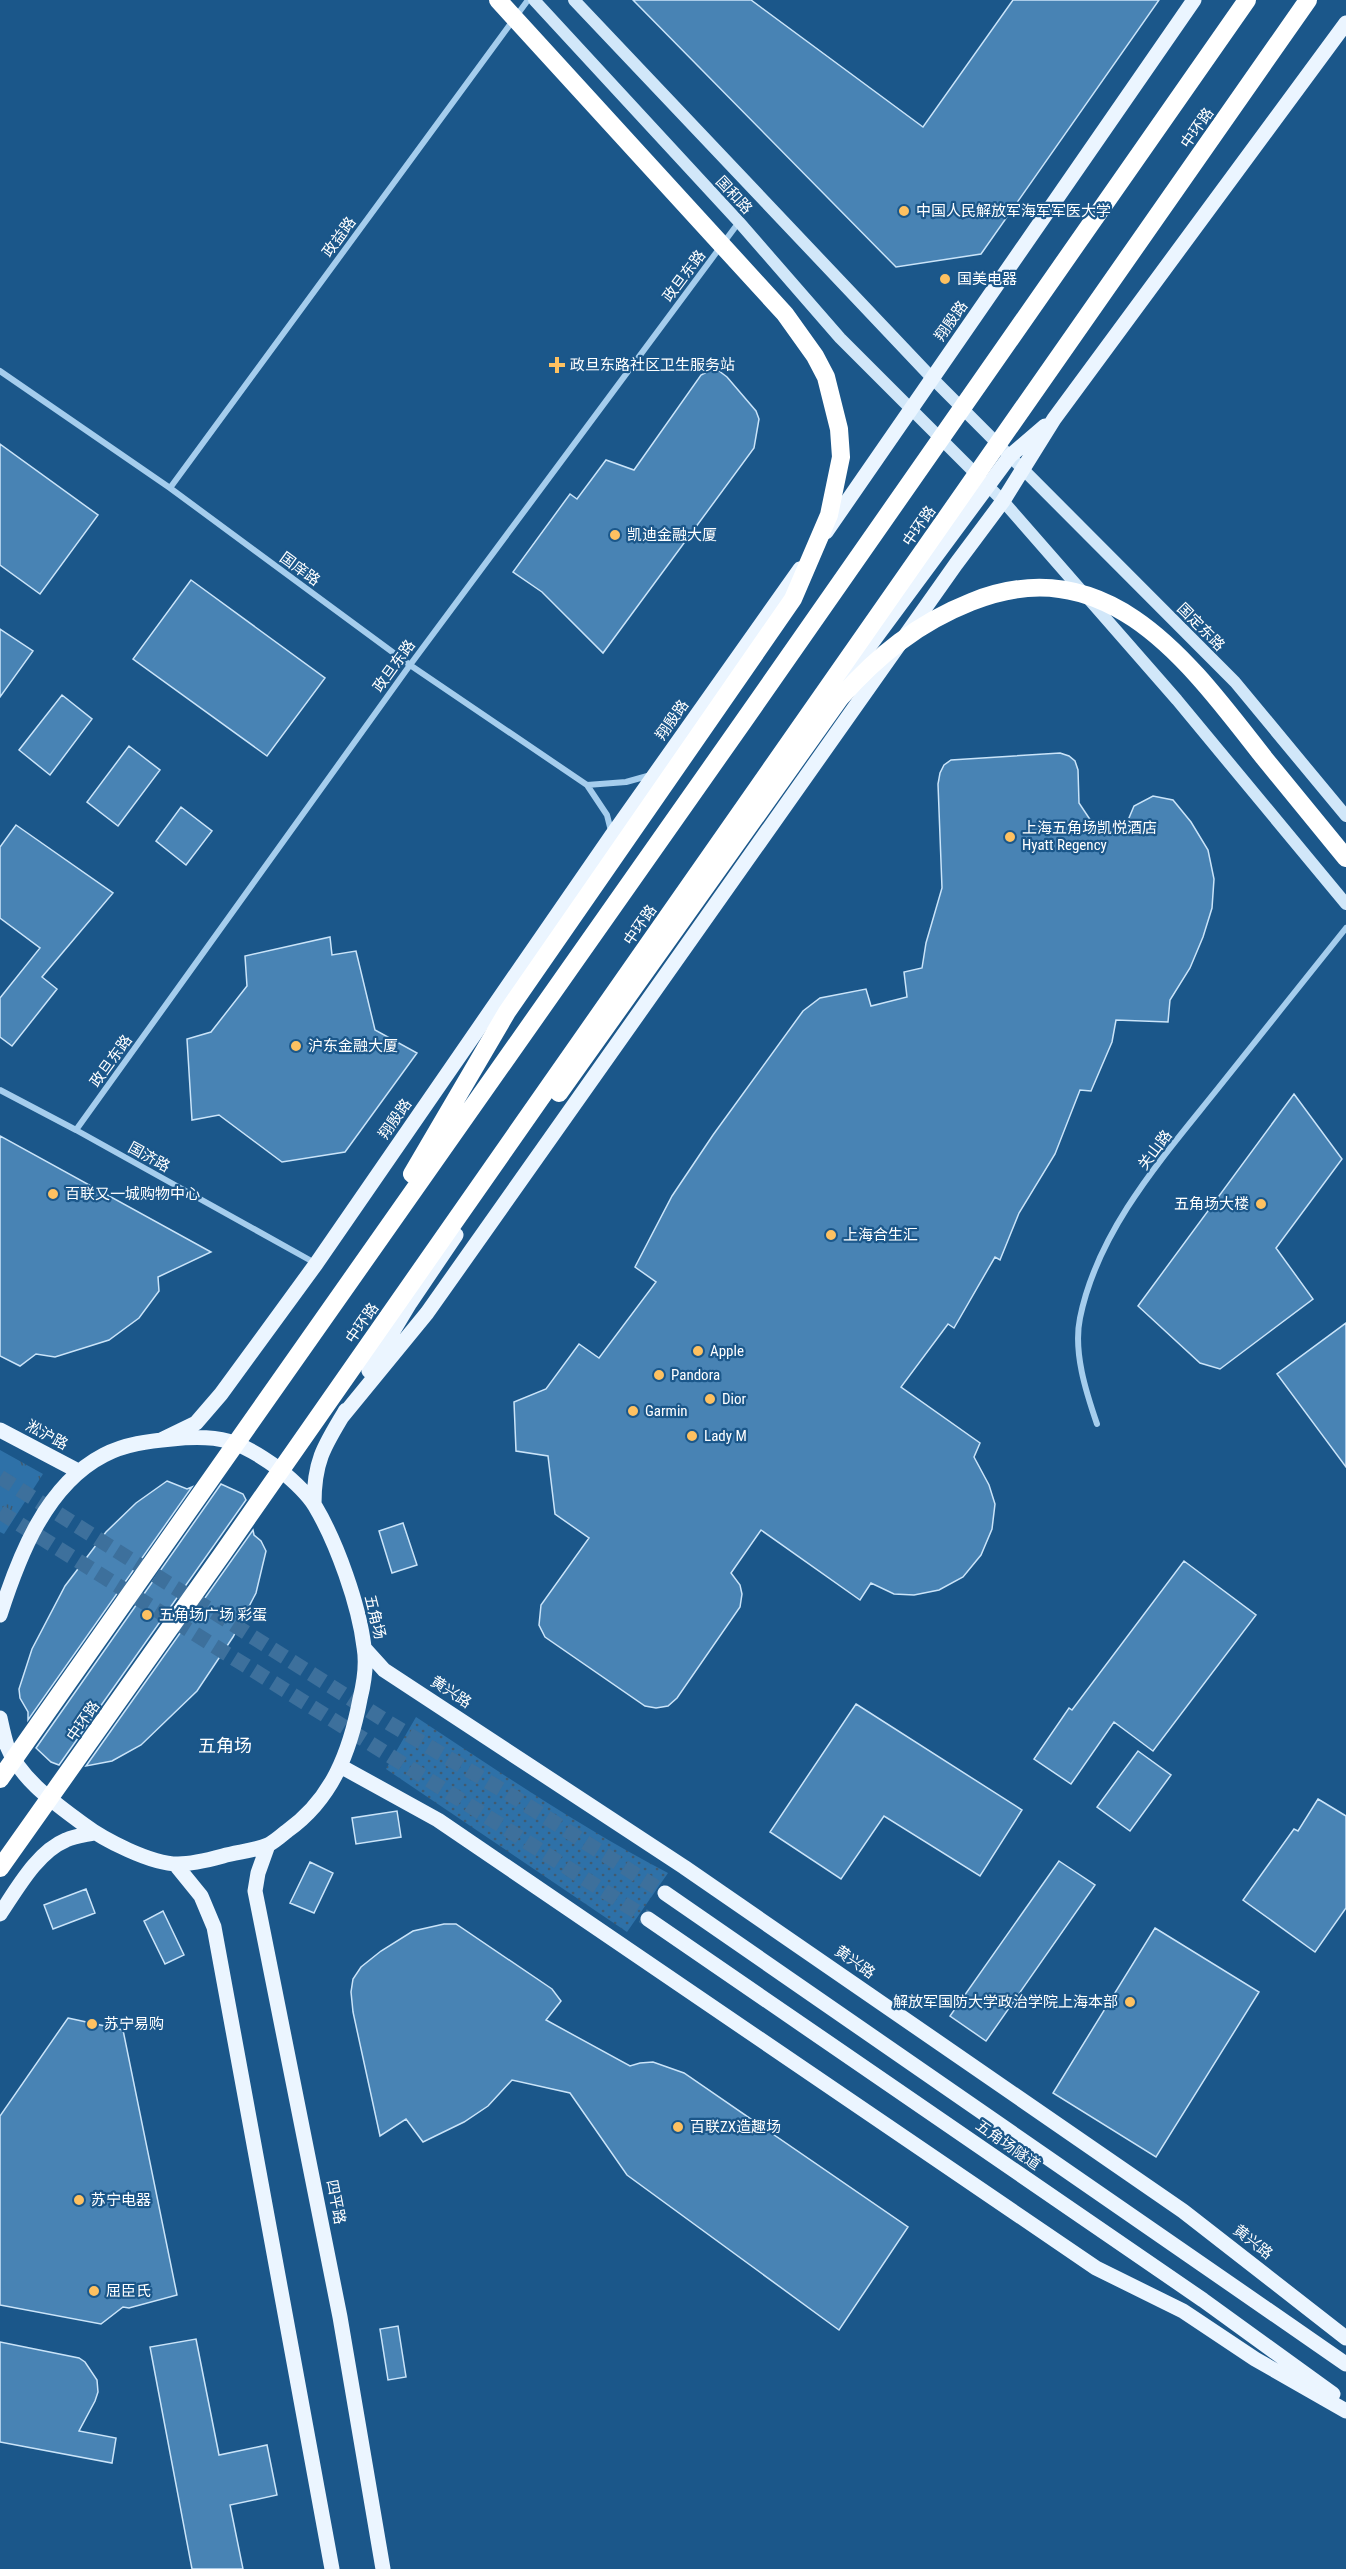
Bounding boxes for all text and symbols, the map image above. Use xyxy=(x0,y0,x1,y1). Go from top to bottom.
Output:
street label: 中环路 xyxy=(1177,104,1217,152)
street label: 国和路 xyxy=(712,172,756,218)
place label: 中国人民解放军海军军医大学 xyxy=(916,202,1111,220)
marker: 中国人民解放军海军军医大学 xyxy=(897,204,911,218)
street label: 政益路 xyxy=(318,214,360,260)
street label: 政旦东路 xyxy=(659,247,709,305)
place label: 国美电器 xyxy=(957,270,1017,288)
marker: 国美电器 xyxy=(938,272,952,286)
street label: 翔殷路 xyxy=(931,297,971,345)
marker: 政旦东路社区卫生服务站 xyxy=(548,356,566,374)
place label: 政旦东路社区卫生服务站 xyxy=(570,356,735,374)
street label: 中环路 xyxy=(899,502,939,550)
place label: 凯迪金融大厦 xyxy=(627,526,717,544)
marker: 凯迪金融大厦 xyxy=(608,528,622,542)
street label: 国庠路 xyxy=(277,548,323,590)
street label: 国定东路 xyxy=(1173,599,1229,655)
street label: 政旦东路 xyxy=(369,636,419,696)
street label: 翔殷路 xyxy=(652,696,692,744)
place label: 上海五角场凯悦酒店 Hyatt Regency xyxy=(1022,819,1157,854)
marker: 上海五角场凯悦酒店 Hyatt Regency xyxy=(1003,830,1017,844)
street label: 中环路 xyxy=(620,901,660,949)
street label: 政旦东路 xyxy=(86,1031,136,1091)
place label: 沪东金融大厦 xyxy=(308,1037,398,1055)
marker: 沪东金融大厦 xyxy=(289,1039,303,1053)
street label: 翔殷路 xyxy=(375,1095,415,1143)
street label: 关山路 xyxy=(1134,1127,1176,1173)
street label: 国济路 xyxy=(125,1138,173,1176)
place label: 百联又一城购物中心 xyxy=(65,1185,200,1203)
marker: 百联又一城购物中心 xyxy=(46,1187,60,1201)
place label: 五角场大楼 xyxy=(1174,1195,1249,1213)
marker: 五角场大楼 xyxy=(1254,1197,1268,1211)
place label: 上海合生汇 xyxy=(843,1226,918,1244)
marker: 上海合生汇 xyxy=(824,1228,838,1242)
street label: 中环路 xyxy=(342,1299,382,1347)
place label: Apple xyxy=(710,1342,744,1360)
marker: Apple xyxy=(691,1344,705,1358)
place label: Pandora xyxy=(671,1366,720,1384)
marker: Pandora xyxy=(652,1368,666,1382)
place label: Dior xyxy=(722,1390,747,1408)
marker: Dior xyxy=(703,1392,717,1406)
place label: Garmin xyxy=(645,1402,688,1420)
marker: Garmin xyxy=(626,1404,640,1418)
street label: 淞沪路 xyxy=(23,1416,71,1454)
place label: Lady M xyxy=(704,1427,747,1445)
marker: Lady M xyxy=(685,1429,699,1443)
street label: 五角场 xyxy=(361,1593,389,1641)
place label: 五角场广场 彩蛋 xyxy=(159,1606,267,1624)
marker: 五角场广场 彩蛋 xyxy=(140,1608,154,1622)
street label: 黄兴路 xyxy=(427,1672,475,1712)
street label: 中环路 xyxy=(63,1697,103,1745)
district label: 五角场 xyxy=(198,1735,252,1756)
street label: 黄兴路 xyxy=(831,1942,879,1982)
place label: 解放军国防大学政治学院上海本部 xyxy=(893,1993,1118,2011)
marker: 解放军国防大学政治学院上海本部 xyxy=(1123,1995,1137,2009)
place label: 苏宁易购 xyxy=(104,2015,164,2033)
marker: 苏宁易购 xyxy=(85,2017,99,2031)
street label: 五角场隧道 xyxy=(972,2116,1044,2174)
place label: 百联ZX造趣场 xyxy=(690,2118,781,2136)
marker: 百联ZX造趣场 xyxy=(671,2120,685,2134)
street label: 四平路 xyxy=(323,2178,349,2226)
place label: 苏宁电器 xyxy=(91,2191,151,2209)
marker: 苏宁电器 xyxy=(72,2193,86,2207)
street label: 黄兴路 xyxy=(1230,2221,1276,2263)
place label: 屈臣氏 xyxy=(106,2282,151,2300)
marker: 屈臣氏 xyxy=(87,2284,101,2298)

